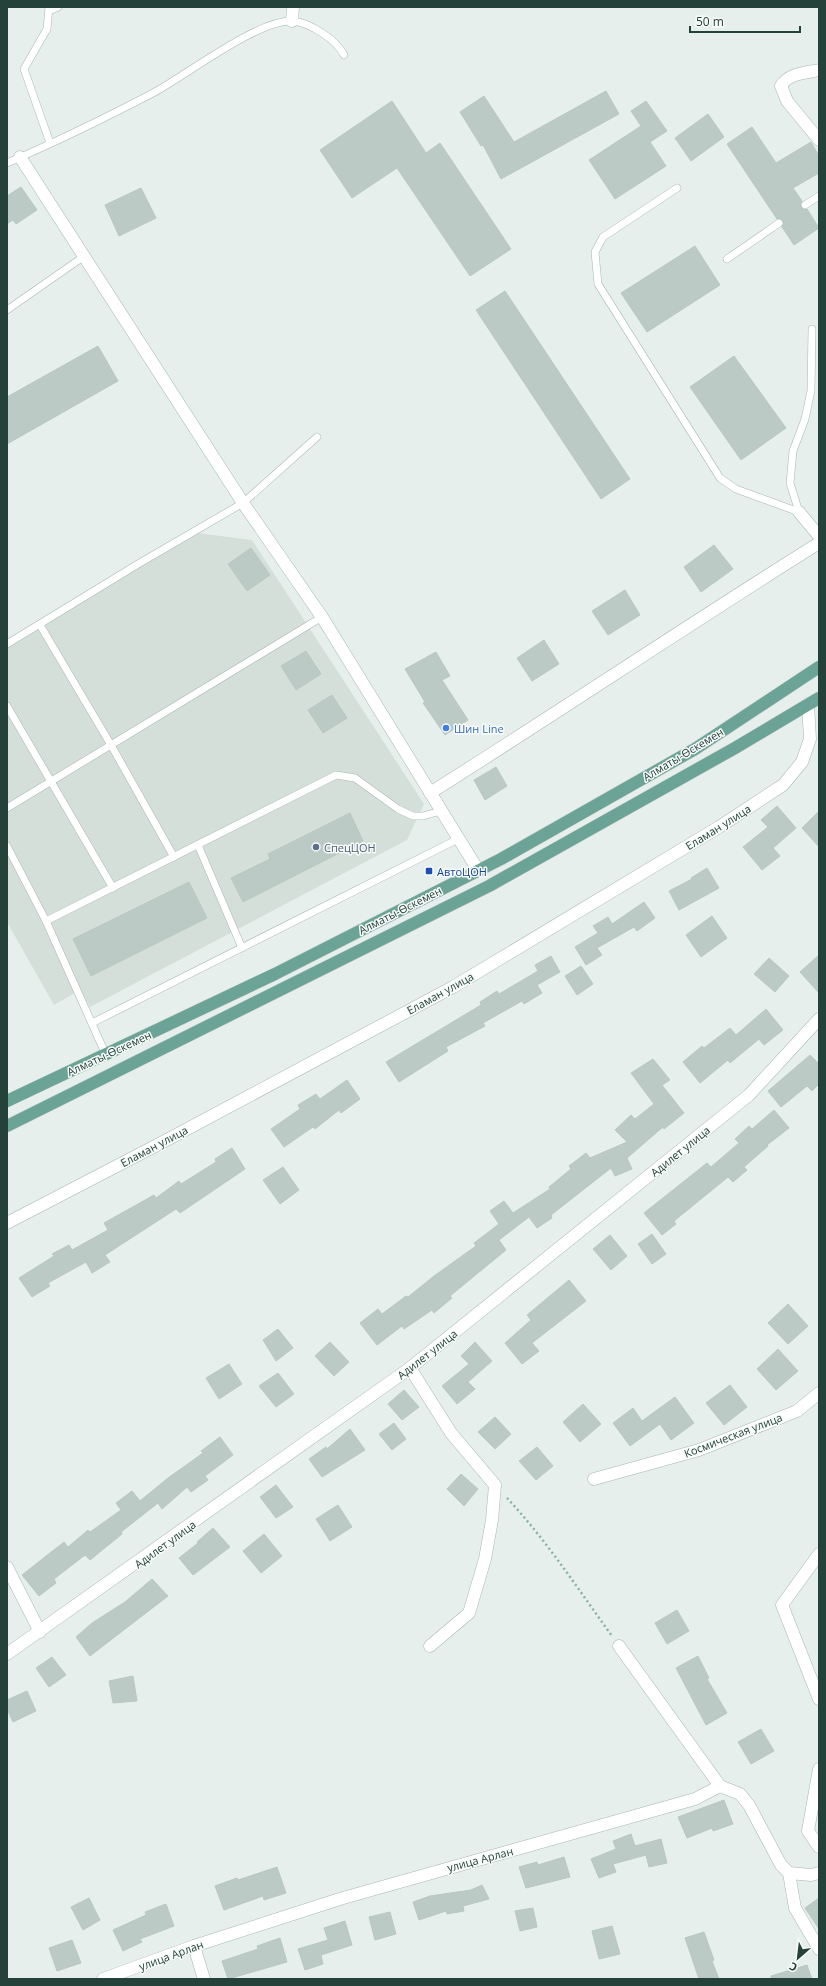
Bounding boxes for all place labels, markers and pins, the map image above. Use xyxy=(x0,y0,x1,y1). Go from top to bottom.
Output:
place label: Шин Line xyxy=(454,721,504,736)
marker: Шин Line xyxy=(441,723,451,733)
place label: СпецЦОН xyxy=(324,840,376,855)
marker: СпецЦОН xyxy=(311,842,321,852)
place label: АвтоЦОН xyxy=(437,864,487,879)
marker: АвтоЦОН xyxy=(424,866,434,876)

